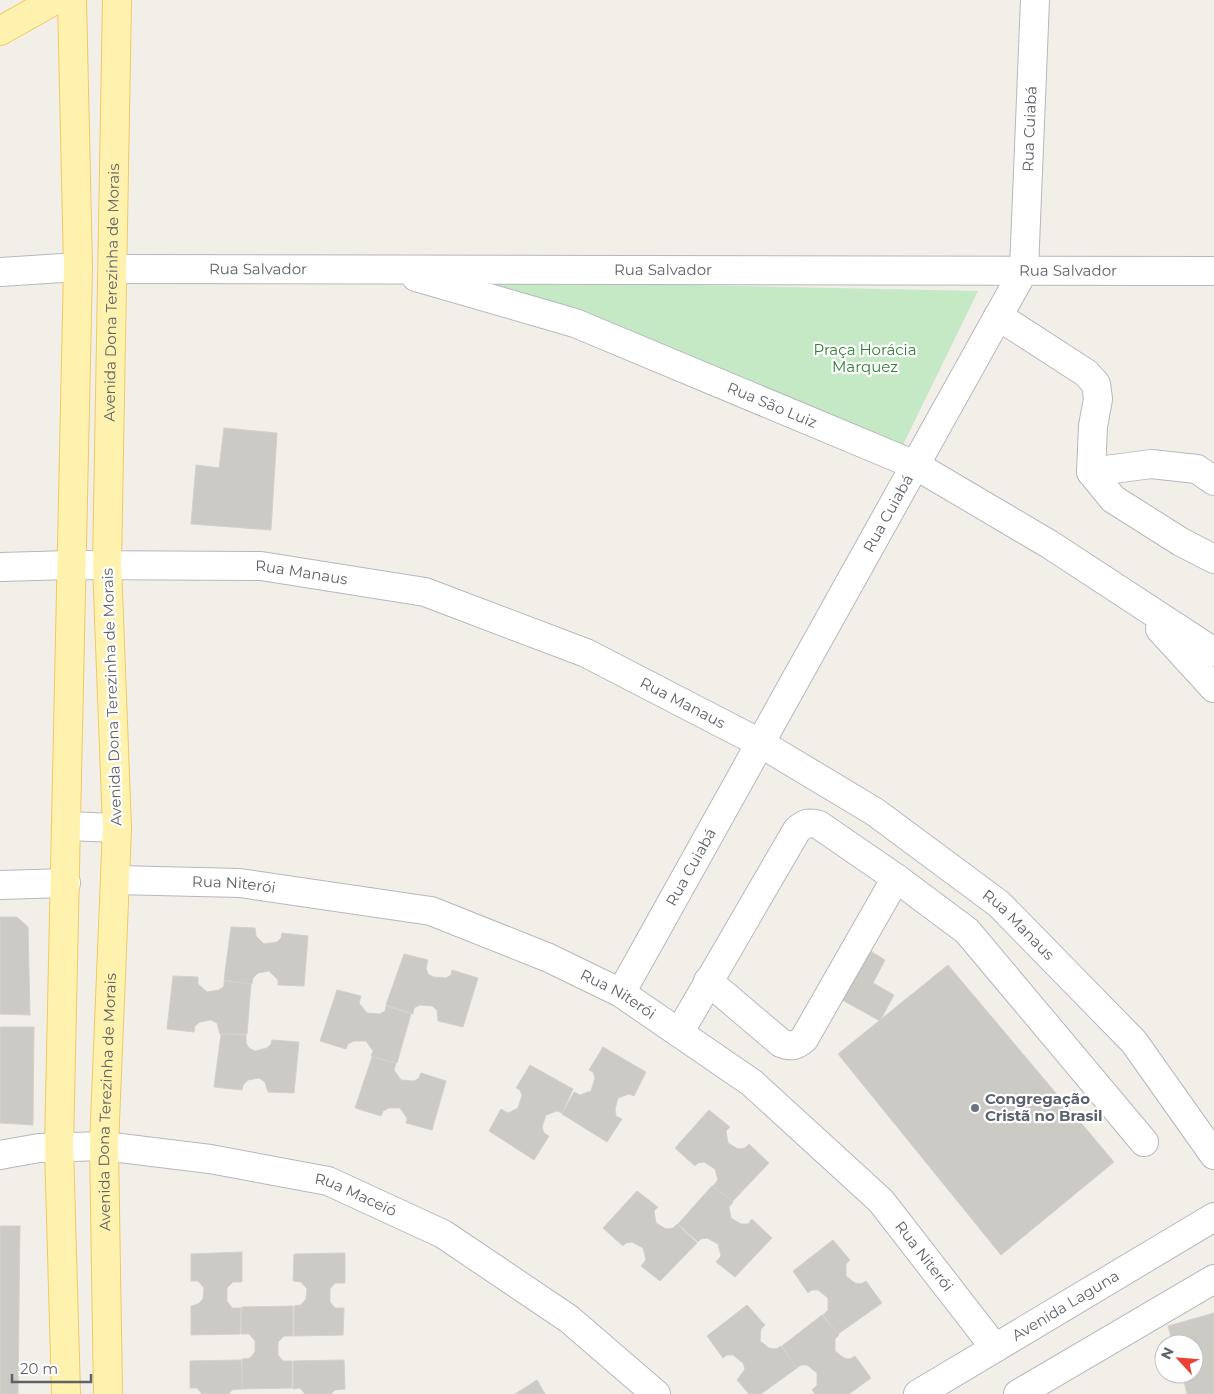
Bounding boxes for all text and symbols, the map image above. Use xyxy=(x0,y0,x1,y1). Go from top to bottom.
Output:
street label: Rua Cuiabá xyxy=(1018,85,1040,172)
street label: Avenida Dona Terezinha de Morais xyxy=(100,163,123,422)
street label: Rua Salvador xyxy=(209,259,307,278)
street label: Rua Salvador xyxy=(614,260,712,279)
street label: Rua Salvador xyxy=(1019,261,1117,280)
park label: Praça Horácia Marquez xyxy=(814,340,916,376)
street label: Rua São Luiz xyxy=(724,378,820,432)
street label: Rua Cuiabá xyxy=(859,471,917,555)
street label: Rua Manaus xyxy=(255,556,349,589)
street label: Avenida Dona Terezinha de Morais xyxy=(98,568,125,826)
street label: Rua Manaus xyxy=(637,673,729,732)
street label: Rua Cuiabá xyxy=(661,825,720,909)
street label: Rua Niterói xyxy=(192,872,277,897)
street label: Rua Manaus xyxy=(979,885,1059,964)
street label: Rua Niterói xyxy=(577,965,660,1023)
street label: Avenida Dona Terezinha de Morais xyxy=(94,973,120,1231)
place label: Congregação Cristã no Brasil xyxy=(985,1089,1103,1125)
marker: Congregação Cristã no Brasil xyxy=(969,1102,981,1114)
street label: Rua Maceió xyxy=(313,1169,400,1220)
street label: Rua Niterói xyxy=(891,1217,958,1295)
street label: Avenida Laguna xyxy=(1008,1266,1122,1345)
north arrow xyxy=(1154,1334,1204,1384)
text: N xyxy=(1157,1344,1178,1362)
scale bar xyxy=(12,1352,91,1384)
text: 20 m xyxy=(20,1359,58,1378)

